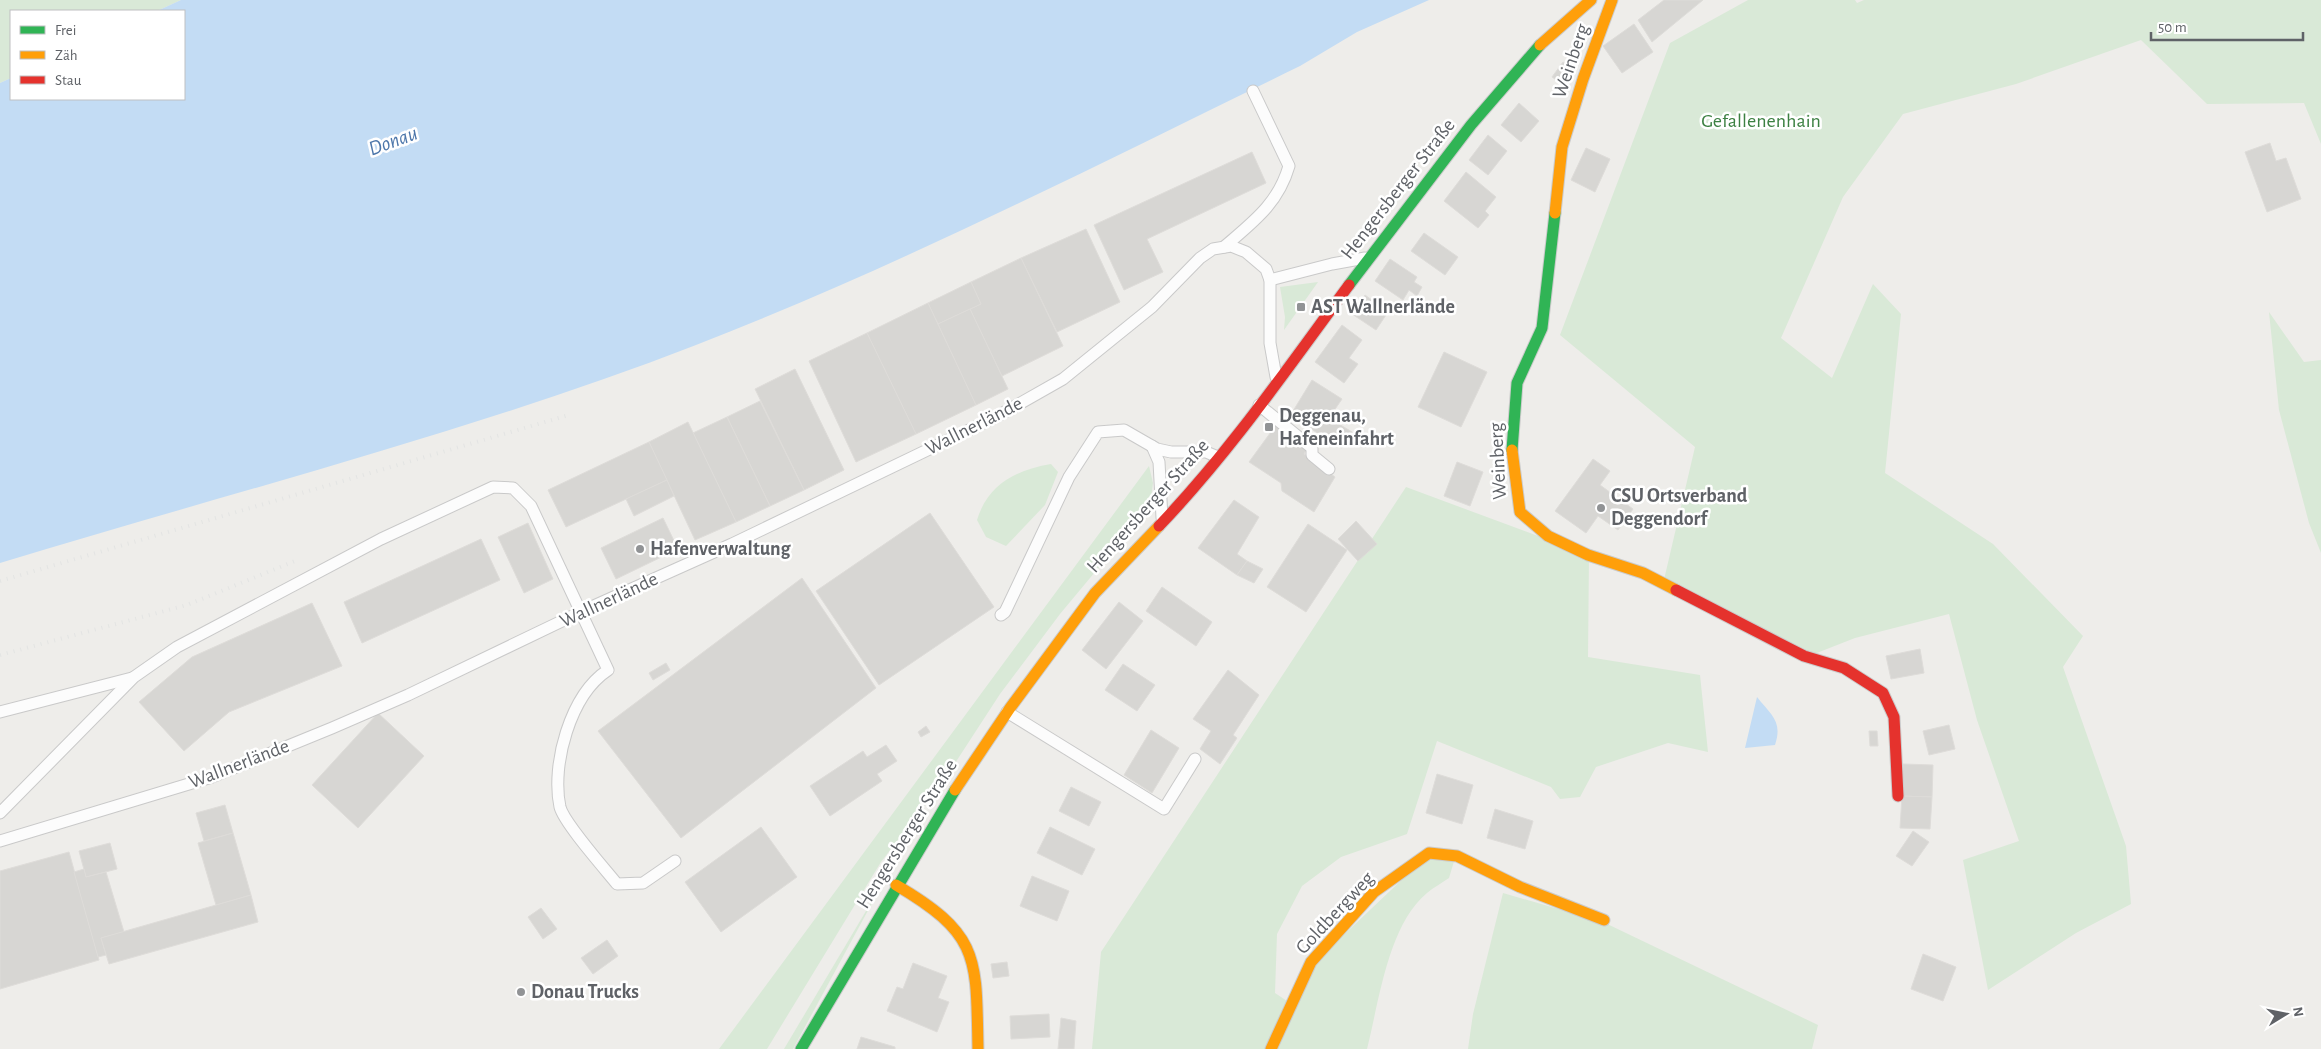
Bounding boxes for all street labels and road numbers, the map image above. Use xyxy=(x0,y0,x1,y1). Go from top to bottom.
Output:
street label: Weinberg xyxy=(1549,21,1593,101)
street label: Hengersberger Straße xyxy=(1337,115,1459,263)
street label: Wallnerlände xyxy=(922,393,1026,459)
street label: Weinberg xyxy=(1486,422,1510,500)
street label: Hengersberger Straße xyxy=(1083,435,1213,577)
street label: Wallnerlände xyxy=(557,569,661,631)
street label: Wallnerlände xyxy=(186,736,292,792)
street label: Hengersberger Straße xyxy=(853,756,961,912)
street label: Goldbergweg xyxy=(1292,868,1378,958)

